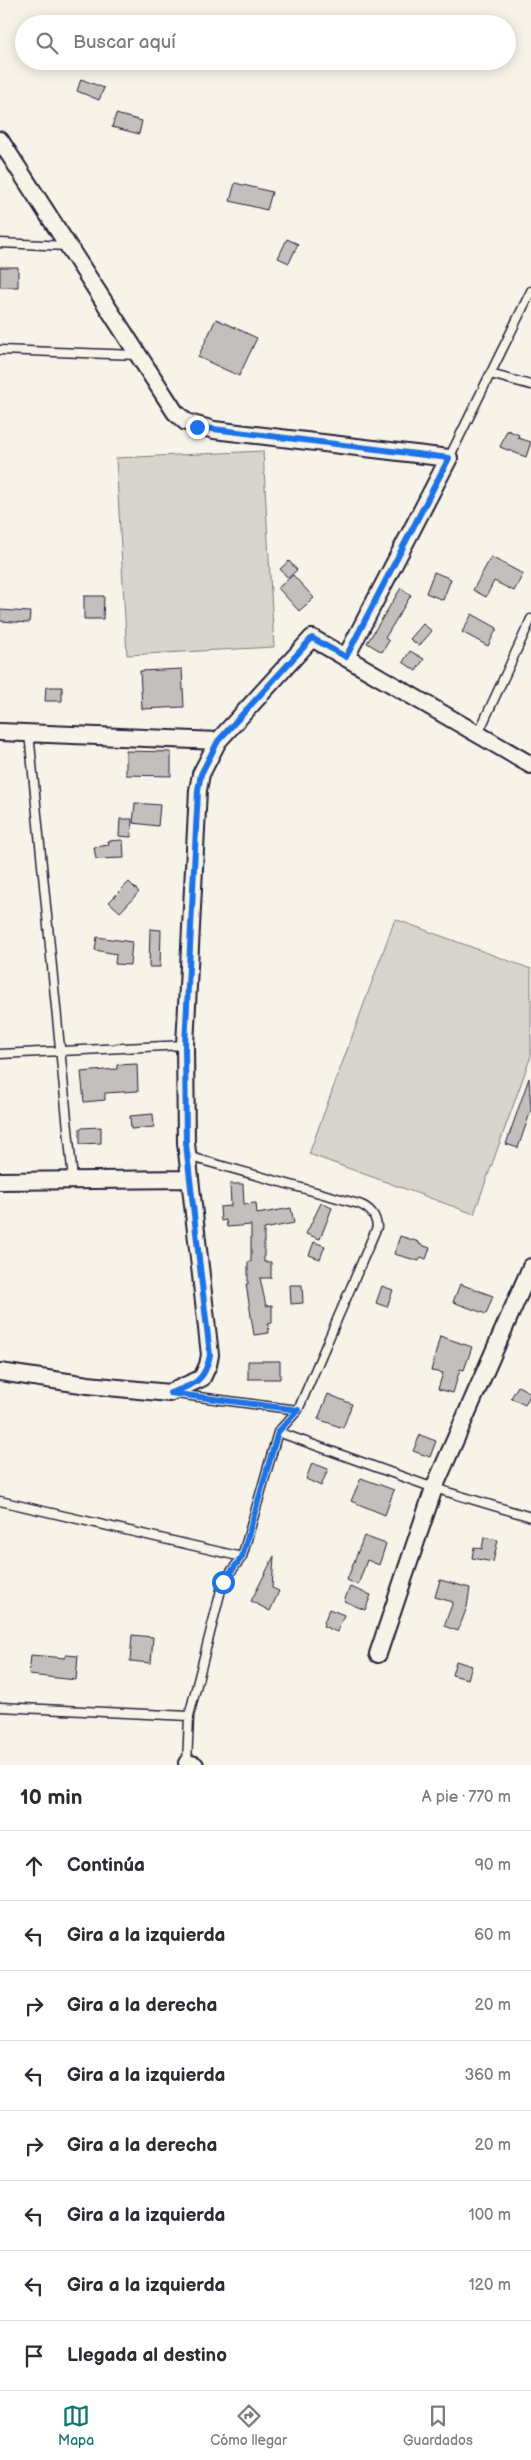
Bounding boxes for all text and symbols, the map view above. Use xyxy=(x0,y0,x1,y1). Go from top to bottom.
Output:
search box xyxy=(15,15,516,70)
icon: search xyxy=(33,29,61,57)
text: Buscar aquí xyxy=(73,31,176,54)
route end xyxy=(186,416,209,439)
route start xyxy=(212,1571,235,1594)
text: 10 min xyxy=(20,1785,82,1810)
text: A pie · 770 m xyxy=(422,1788,511,1807)
icon: ahead xyxy=(20,1852,48,1880)
text: Continúa xyxy=(67,1854,145,1877)
text: 90 m xyxy=(475,1856,511,1875)
icon: left xyxy=(20,1922,48,1950)
text: Gira a la izquierda xyxy=(67,1924,225,1947)
text: 60 m xyxy=(474,1926,511,1945)
icon: right xyxy=(20,1992,48,2020)
text: Gira a la derecha xyxy=(67,1994,217,2017)
text: 20 m xyxy=(475,1996,511,2015)
icon: left xyxy=(20,2062,48,2090)
text: Gira a la izquierda xyxy=(67,2064,225,2087)
text: 360 m xyxy=(464,2066,511,2085)
icon: right xyxy=(20,2132,48,2160)
text: Gira a la derecha xyxy=(67,2134,217,2157)
text: 20 m xyxy=(475,2136,511,2155)
icon: left xyxy=(20,2202,48,2230)
text: Gira a la izquierda xyxy=(67,2204,225,2227)
text: 100 m xyxy=(468,2206,511,2225)
icon: left xyxy=(20,2272,48,2300)
text: Gira a la izquierda xyxy=(67,2274,225,2297)
text: 120 m xyxy=(468,2276,511,2295)
icon: arrive xyxy=(20,2342,48,2370)
text: Llegada al destino xyxy=(67,2344,227,2367)
tab: Mapa xyxy=(58,2402,94,2449)
tab: Cómo llegar xyxy=(210,2402,287,2449)
tab: Guardados xyxy=(403,2402,473,2449)

